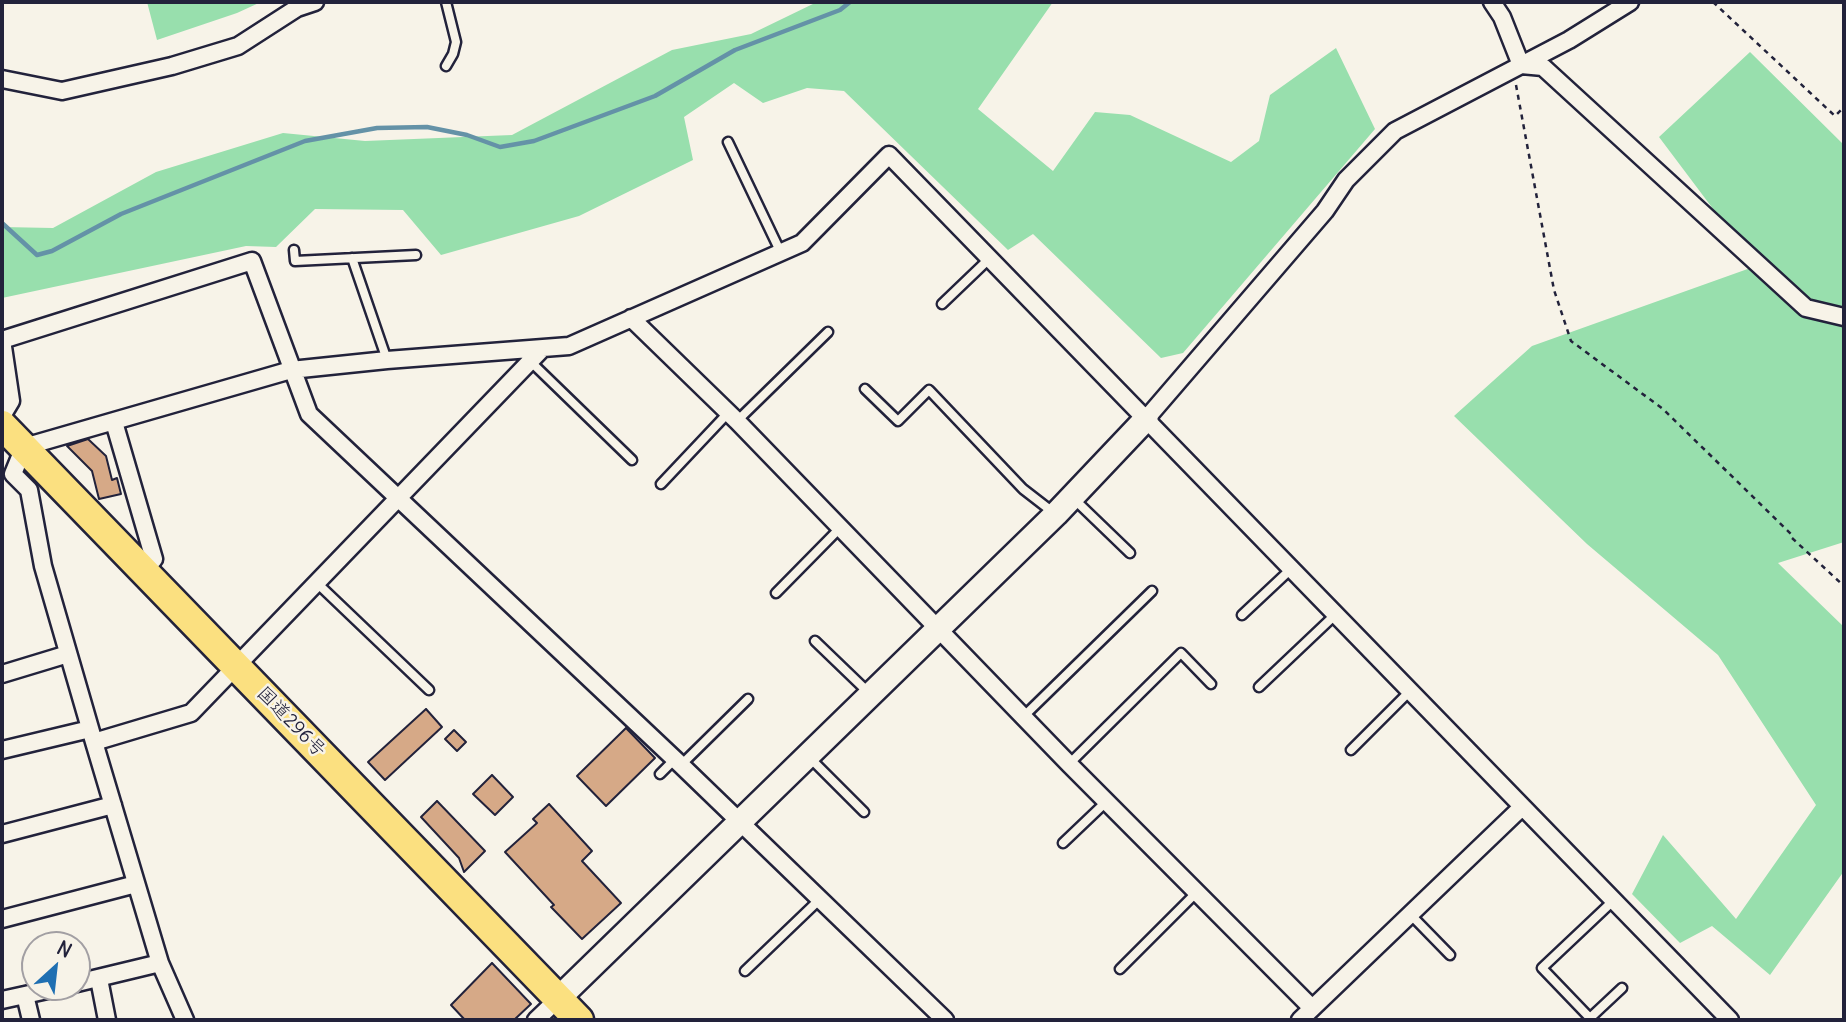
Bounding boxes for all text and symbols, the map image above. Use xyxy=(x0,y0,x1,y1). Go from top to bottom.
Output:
street label: 国道296号 xyxy=(252,682,330,762)
north arrow xyxy=(21,931,91,1001)
text: N xyxy=(53,935,76,963)

